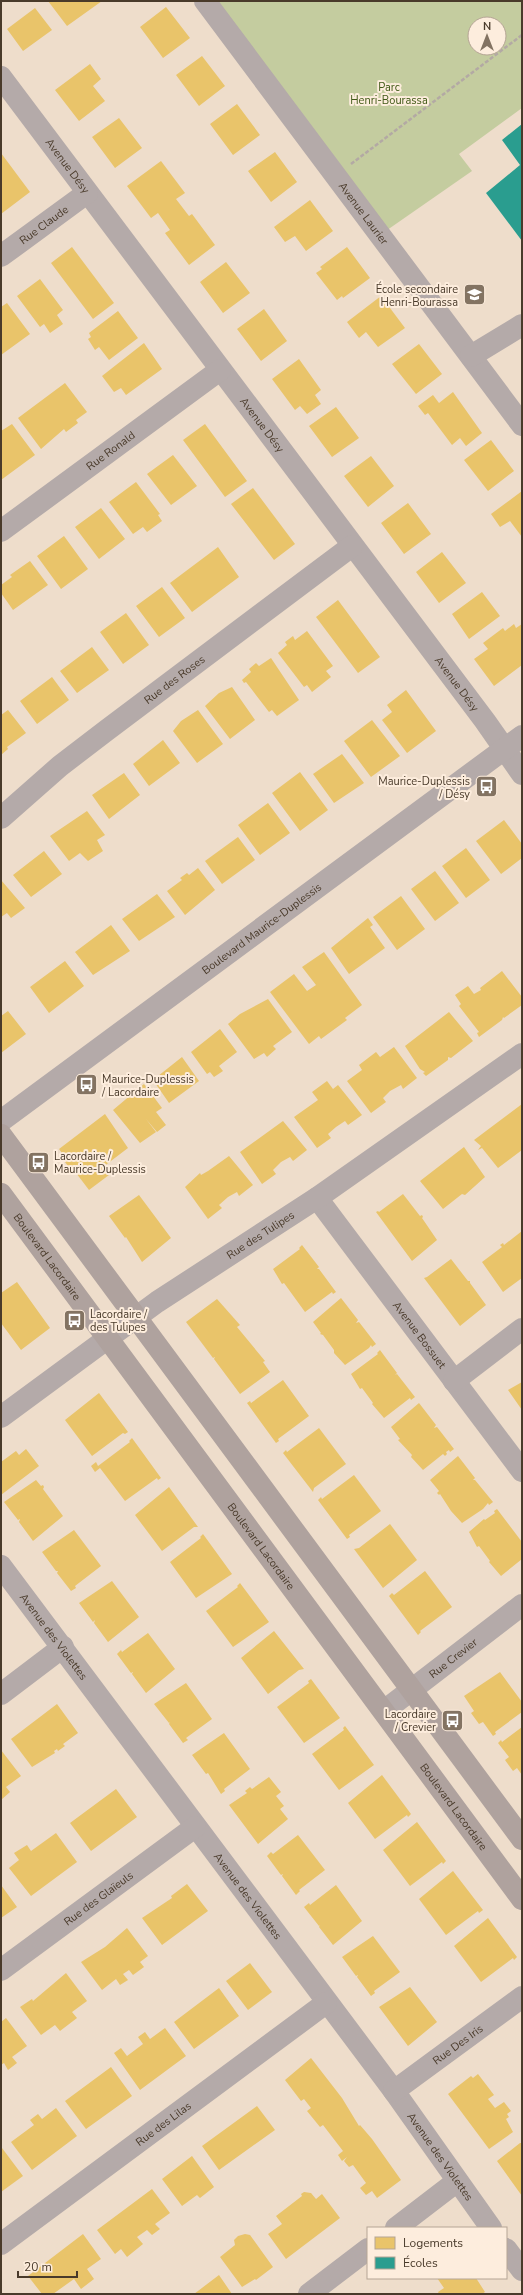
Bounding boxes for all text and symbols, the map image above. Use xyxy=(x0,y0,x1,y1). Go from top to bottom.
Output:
north arrow xyxy=(467,16,507,56)
text: N xyxy=(483,19,491,34)
park label: Parc Henri-Bourassa xyxy=(350,80,428,108)
street label: Avenue Désy xyxy=(42,135,93,197)
street label: Avenue Laurier xyxy=(335,179,392,248)
street label: Rue Claude xyxy=(17,202,72,248)
place label: École secondaire Henri-Bourassa xyxy=(376,281,458,310)
school or university icon: École secondaire Henri-Bourassa xyxy=(461,282,487,308)
street label: Avenue Désy xyxy=(236,394,288,456)
street label: Rue Ronald xyxy=(83,428,138,474)
street label: Rue des Roses xyxy=(141,652,208,708)
street label: Avenue Désy xyxy=(431,653,482,715)
place label: Maurice-Duplessis / Désy xyxy=(378,774,470,802)
bus stop icon: Maurice-Duplessis / Désy xyxy=(473,774,499,800)
street label: Boulevard Maurice-Duplessis xyxy=(199,880,325,978)
bus stop icon: Maurice-Duplessis / Lacordaire xyxy=(73,1072,99,1098)
place label: Maurice-Duplessis / Lacordaire xyxy=(101,1072,194,1100)
bus stop icon: Lacordaire / Maurice-Duplessis xyxy=(26,1149,52,1175)
place label: Lacordaire / Maurice-Duplessis xyxy=(54,1149,146,1177)
street label: Rue des Tulipes xyxy=(224,1208,297,1263)
street label: Boulevard Lacordaire xyxy=(10,1210,84,1304)
street label: Avenue Bossuet xyxy=(389,1298,449,1372)
bus stop icon: Lacordaire / des Tulipes xyxy=(61,1307,87,1333)
place label: Lacordaire / des Tulipes xyxy=(90,1307,148,1335)
street label: Boulevard Lacordaire xyxy=(224,1500,298,1593)
street label: Avenue des Violettes xyxy=(16,1590,91,1683)
street label: Rue Crevier xyxy=(426,1635,481,1682)
place label: Lacordaire / Crevier xyxy=(385,1707,436,1735)
bus stop icon: Lacordaire / Crevier xyxy=(439,1707,465,1733)
street label: Boulevard Lacordaire xyxy=(416,1761,491,1854)
street label: Avenue des Violettes xyxy=(210,1850,285,1943)
street label: Rue des Glaïeuls xyxy=(61,1868,136,1929)
street label: Rue Des Iris xyxy=(430,2021,486,2068)
street label: Rue des Lilas xyxy=(133,2099,194,2150)
street label: Avenue des Violettes xyxy=(404,2110,476,2204)
legend xyxy=(367,2227,507,2279)
text: Logements xyxy=(403,2235,463,2251)
scale bar xyxy=(18,2253,77,2279)
text: Écoles xyxy=(403,2255,438,2271)
text: 20 m xyxy=(24,2259,52,2275)

